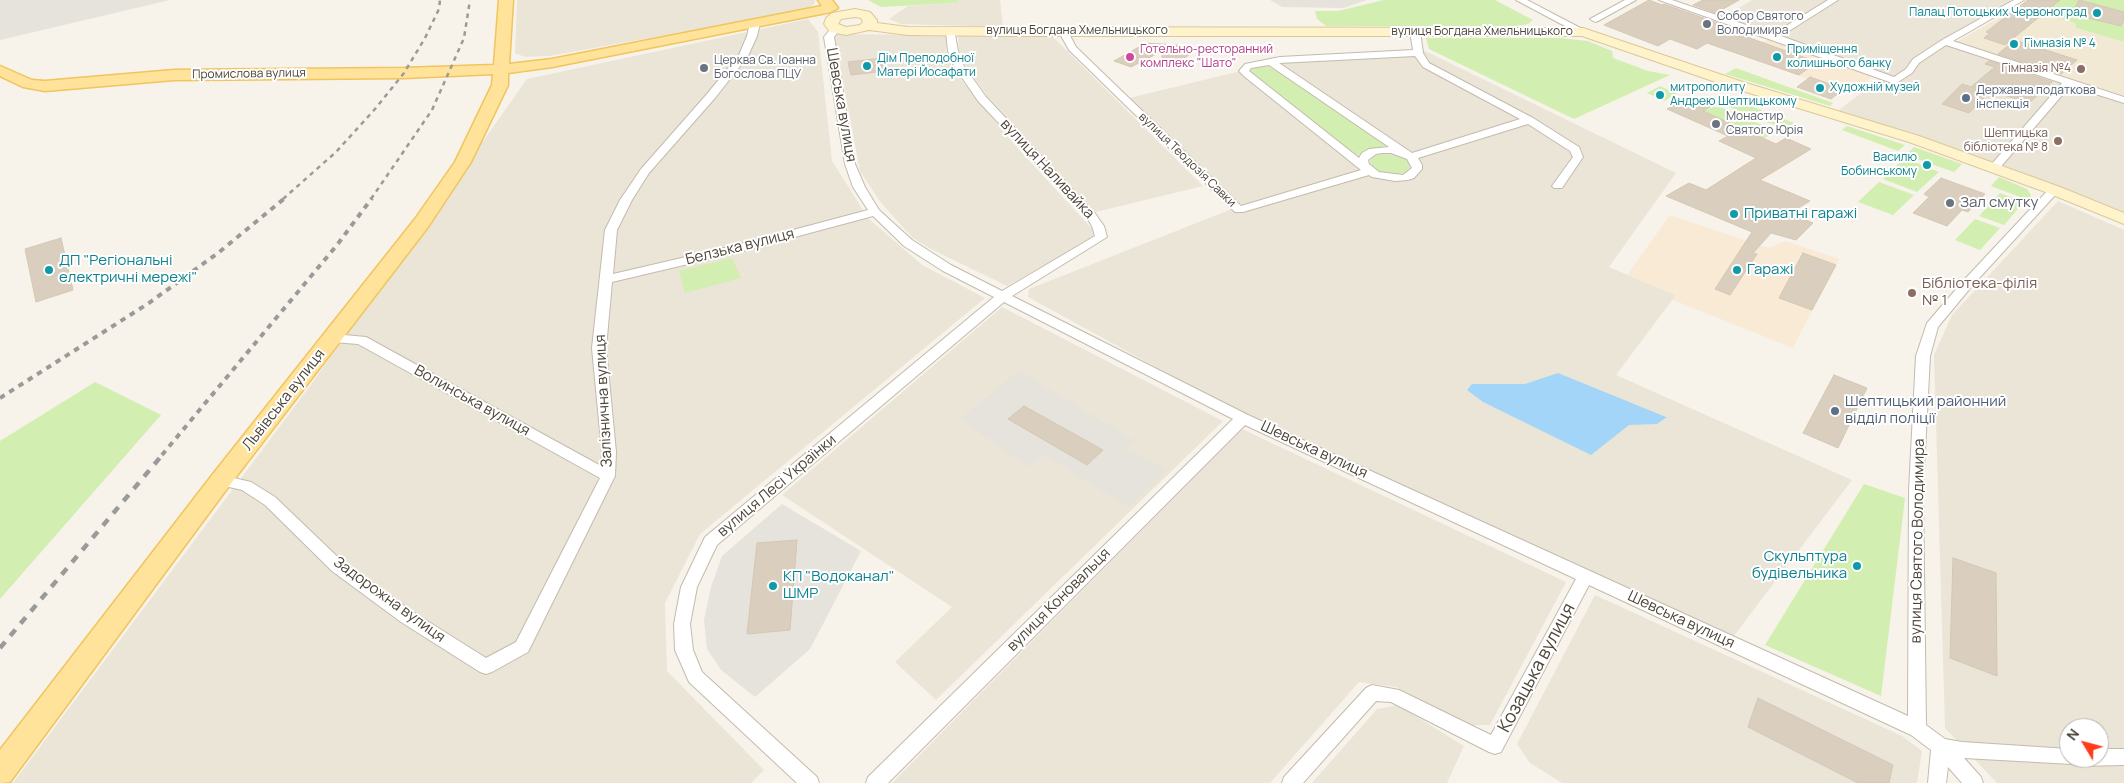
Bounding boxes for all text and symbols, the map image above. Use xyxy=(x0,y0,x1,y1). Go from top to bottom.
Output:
place label: Палац Потоцьких Червоноград xyxy=(1909,6,2087,20)
marker: Палац Потоцьких Червоноград xyxy=(2091,7,2103,19)
place label: Собор Святого Володимира xyxy=(1717,10,1804,38)
marker: Собор Святого Володимира xyxy=(1701,18,1713,30)
street label: вулиця Богдана Хмельницького xyxy=(986,24,1168,38)
street label: вулиця Богдана Хмельницького xyxy=(1391,25,1573,39)
place label: Гімназія № 4 xyxy=(2024,37,2096,51)
marker: Гімназія № 4 xyxy=(2008,38,2020,50)
place label: Готельно-ресторанний комплекс "Шато" xyxy=(1140,43,1273,71)
place label: Приміщення колишнього банку xyxy=(1787,43,1891,71)
street label: Шевська вулиця xyxy=(822,46,860,164)
marker: Готельно-ресторанний комплекс "Шато" xyxy=(1124,51,1136,63)
marker: Приміщення колишнього банку xyxy=(1771,51,1783,63)
place label: Дім Преподобної Матері Йосафати xyxy=(877,52,976,80)
place label: Церква Св. Іоанна Богослова ПЦУ xyxy=(714,54,816,82)
marker: Дім Преподобної Матері Йосафати xyxy=(861,60,873,72)
marker: Церква Св. Іоанна Богослова ПЦУ xyxy=(698,62,710,74)
place label: Гімназія №4 xyxy=(2002,62,2071,76)
marker: Гімназія №4 xyxy=(2075,63,2087,75)
street label: Промислова вулиця xyxy=(192,66,306,82)
place label: митрополиту Андрею Шептицькому xyxy=(1670,81,1797,109)
place label: Художній музей xyxy=(1830,81,1920,95)
marker: Художній музей xyxy=(1814,82,1826,94)
place label: Державна податкова інспекція xyxy=(1976,84,2096,112)
marker: митрополиту Андрею Шептицькому xyxy=(1654,89,1666,101)
marker: Державна податкова інспекція xyxy=(1960,92,1972,104)
street label: вулиця Теодозія Савки xyxy=(1135,110,1239,210)
place label: Монастир Святого Юрія xyxy=(1726,110,1803,138)
street label: вулиця Наливайка xyxy=(996,115,1098,223)
marker: Монастир Святого Юрія xyxy=(1710,118,1722,130)
place label: Шептицька бібліотека № 8 xyxy=(1964,127,2048,155)
marker: Шептицька бібліотека № 8 xyxy=(2052,135,2064,147)
place label: Василю Бобинському xyxy=(1841,151,1917,179)
marker: Василю Бобинському xyxy=(1921,159,1933,171)
place label: Зал смутку xyxy=(1960,194,2038,212)
marker: Зал смутку xyxy=(1944,197,1956,209)
place label: Приватні гаражі xyxy=(1744,205,1857,223)
marker: Приватні гаражі xyxy=(1728,208,1740,220)
street label: Белзька вулиця xyxy=(684,225,796,269)
place label: ДП "Регіональні електричні мережі" xyxy=(59,252,197,287)
place label: Гаражі xyxy=(1747,261,1793,279)
marker: ДП "Регіональні електричні мережі" xyxy=(43,264,55,276)
marker: Гаражі xyxy=(1731,264,1743,276)
place label: Бiблiотека-фiлiя № 1 xyxy=(1922,275,2037,310)
marker: Бiблiотека-фiлiя № 1 xyxy=(1906,287,1918,299)
street label: Залізнична вулиця xyxy=(592,334,616,468)
street label: Львівська вулиця xyxy=(239,346,329,454)
street label: Волинська вулиця xyxy=(411,362,533,440)
place label: Шептицький районний відділ поліції xyxy=(1845,393,2006,428)
marker: Шептицький районний відділ поліції xyxy=(1829,405,1841,417)
street label: Шевська вулиця xyxy=(1258,417,1370,483)
street label: вулиця Лесі Українки xyxy=(714,431,840,541)
street label: вулиця Святого Володимира xyxy=(1907,439,1929,643)
street label: вулиця Коновальця xyxy=(1004,545,1114,655)
place label: Скульптура будівельника xyxy=(1752,548,1847,583)
street label: Задорожна вулиця xyxy=(330,553,448,647)
marker: Скульптура будівельника xyxy=(1851,560,1863,572)
place label: КП "Водоканал" ШМР xyxy=(783,568,895,603)
marker: КП "Водоканал" ШМР xyxy=(767,580,779,592)
street label: Шевська вулиця xyxy=(1625,587,1737,653)
street label: Козацька вулиця xyxy=(1494,600,1580,736)
north arrow xyxy=(2059,718,2109,768)
text: N xyxy=(2062,725,2083,744)

